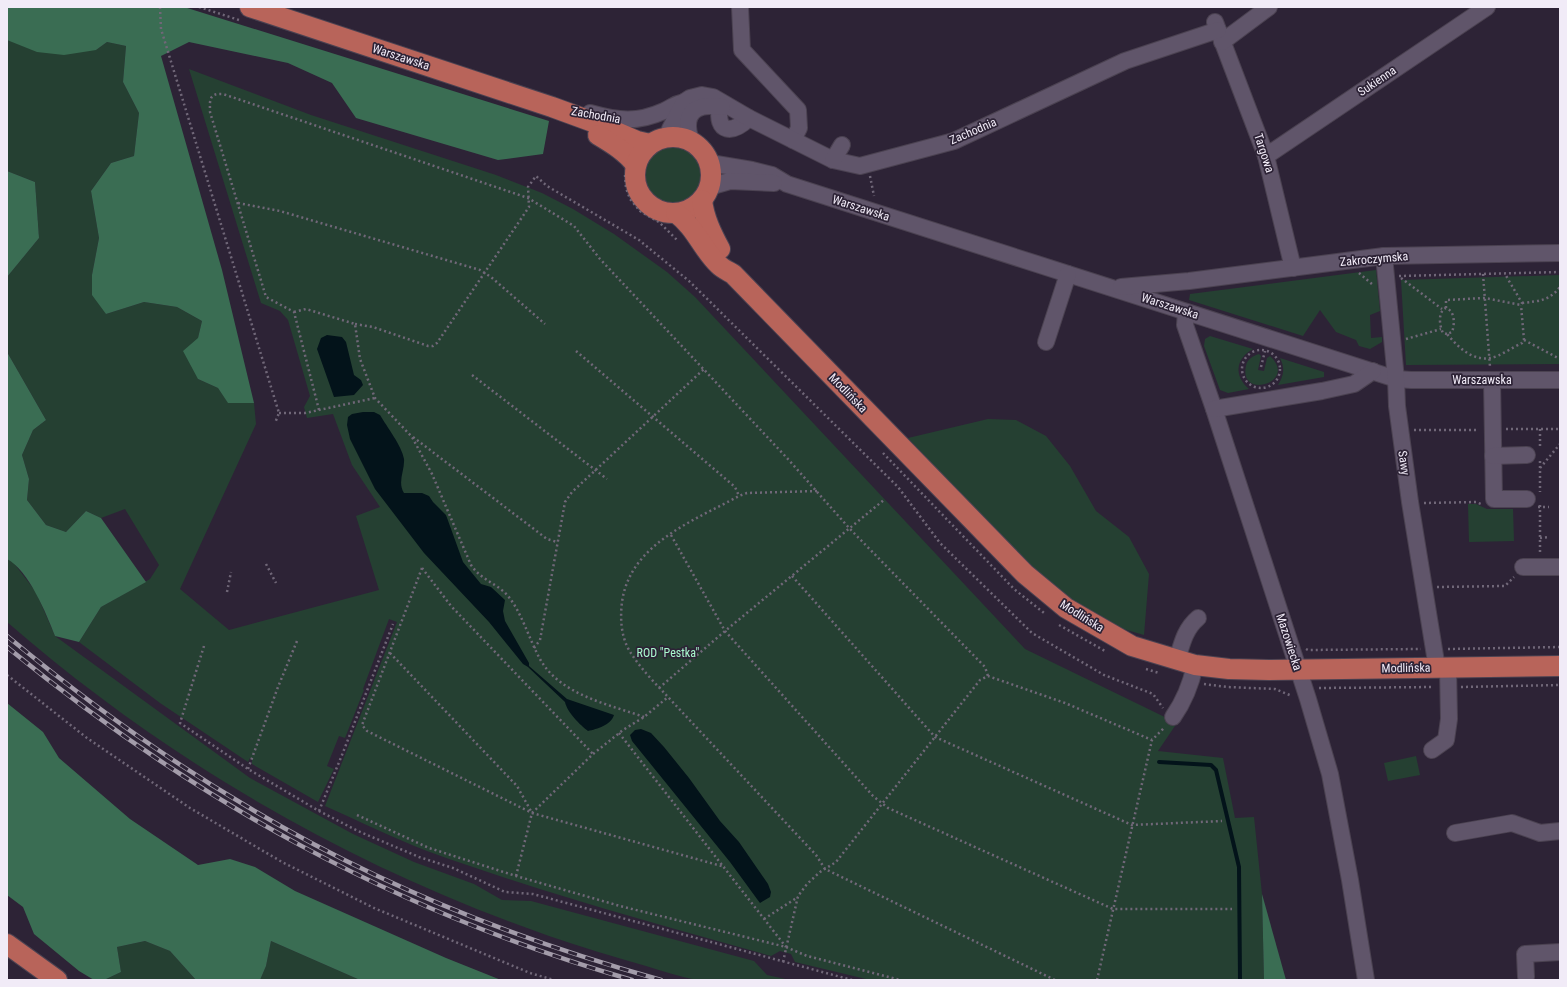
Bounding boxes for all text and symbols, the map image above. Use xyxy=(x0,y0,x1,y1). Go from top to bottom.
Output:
street label: Warszawska xyxy=(371,41,432,73)
street label: Sukienna xyxy=(1355,63,1399,99)
street label: Zachodnia xyxy=(570,104,622,126)
street label: Zachodnia xyxy=(947,115,999,147)
street label: Targowa xyxy=(1251,132,1277,175)
street label: Warszawska xyxy=(831,192,892,224)
street label: Zakroczymska xyxy=(1339,249,1409,269)
street label: Warszawska xyxy=(1140,290,1201,322)
street label: Modlińska xyxy=(826,371,870,416)
street label: Warszawska xyxy=(1452,373,1512,387)
street label: Sawy xyxy=(1395,450,1413,476)
street label: Modlińska xyxy=(1058,597,1107,635)
street label: Mazowiecka xyxy=(1273,612,1305,672)
park label: ROD "Pestka" xyxy=(637,646,700,660)
street label: Modlińska xyxy=(1381,661,1431,675)

